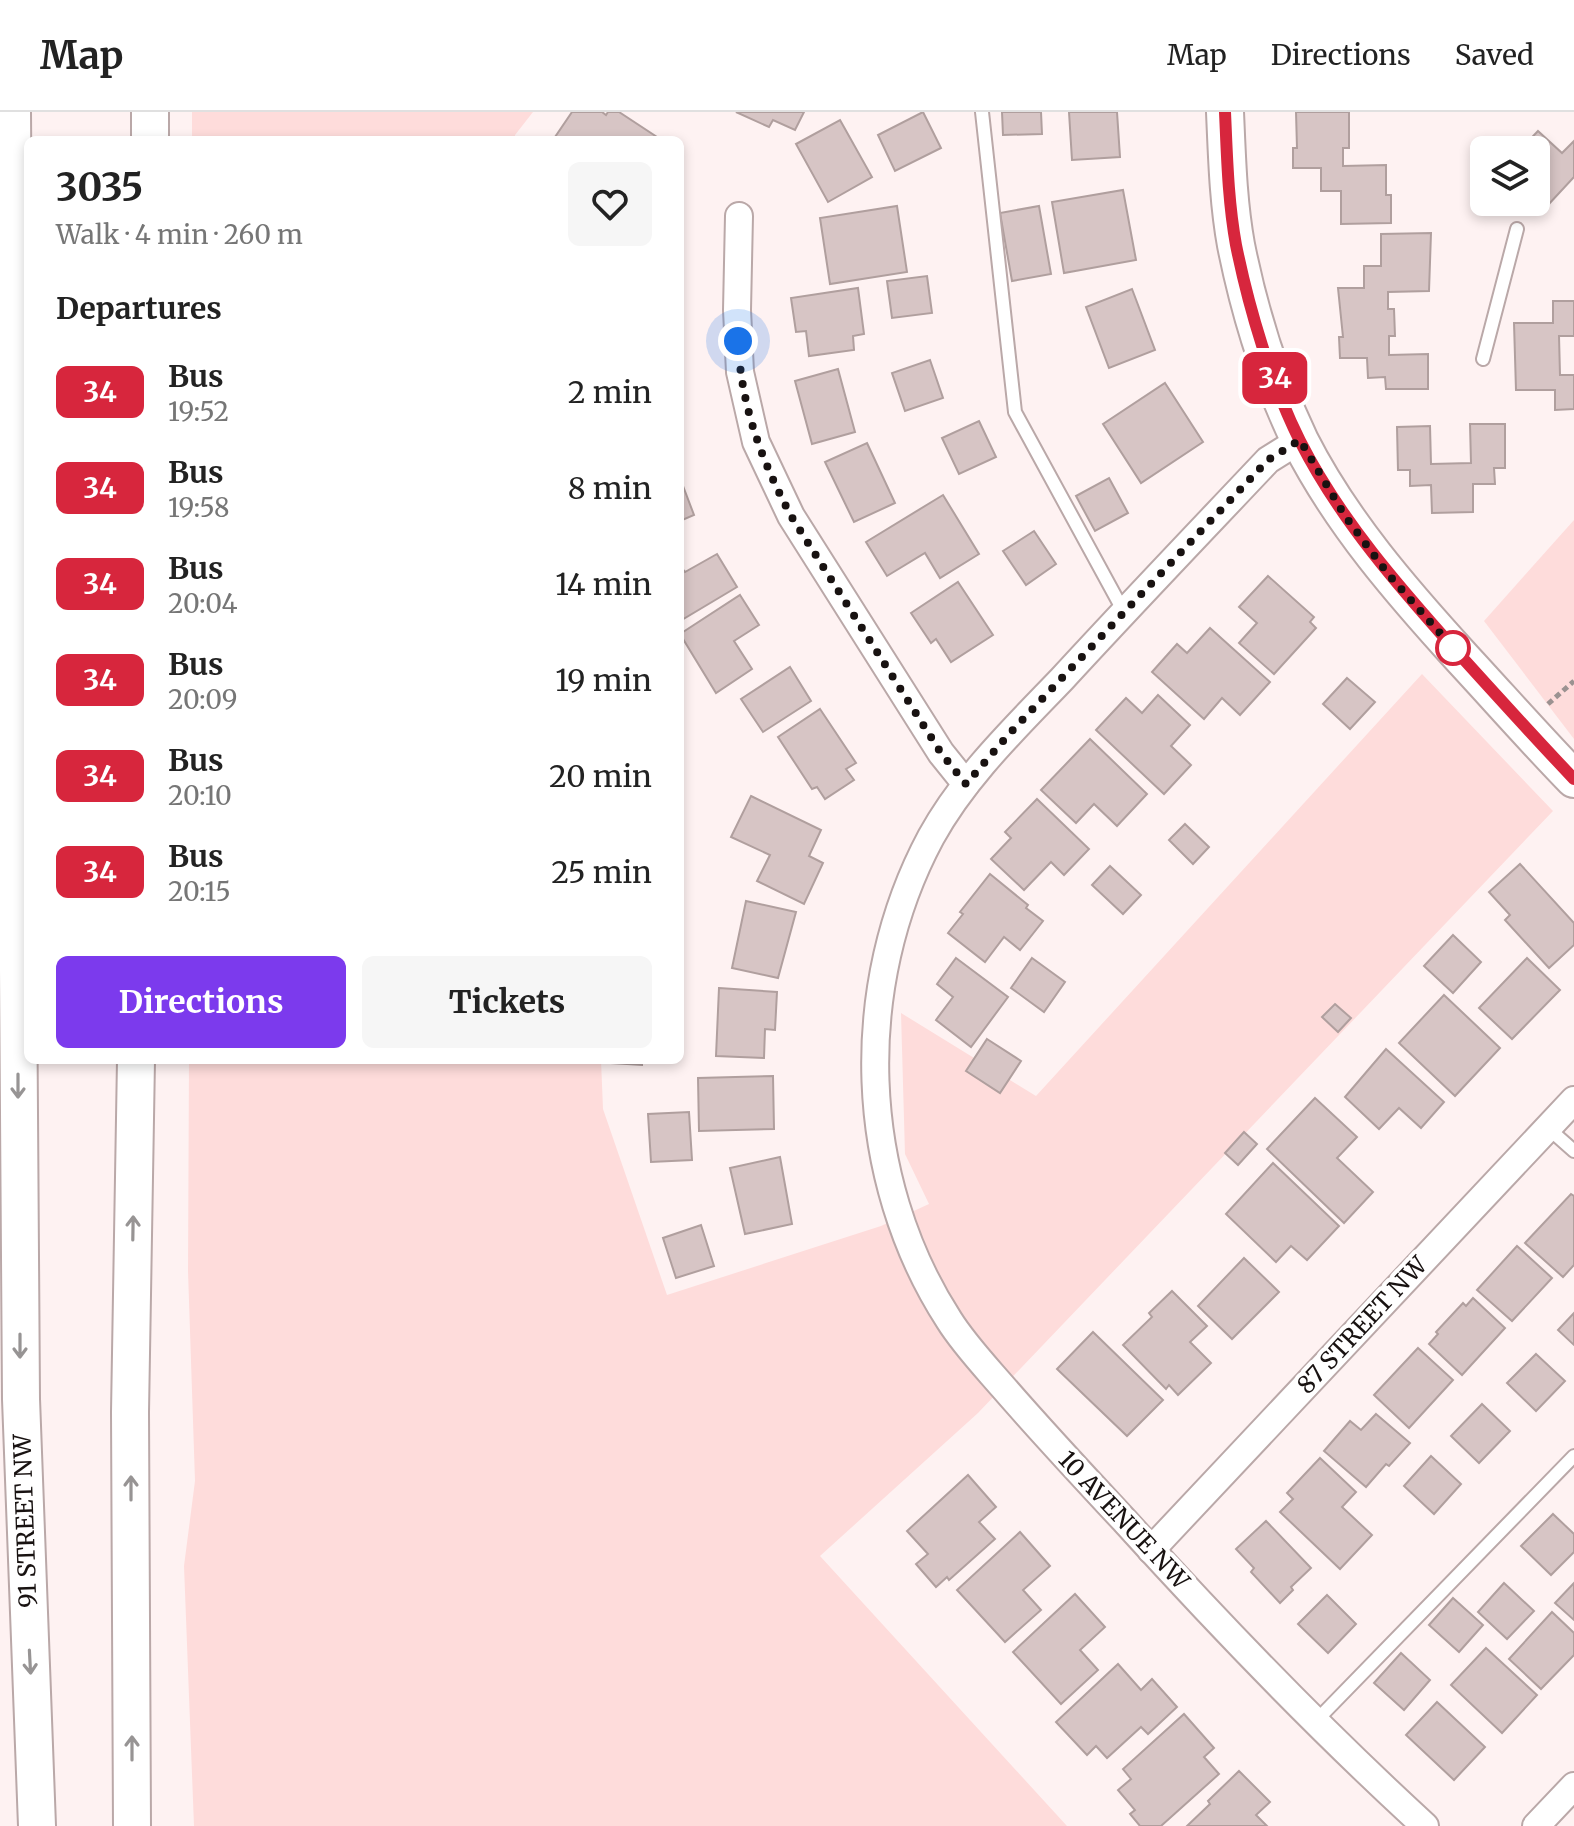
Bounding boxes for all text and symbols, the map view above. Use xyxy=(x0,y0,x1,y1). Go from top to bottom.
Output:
text: Map xyxy=(40,32,124,79)
text: Map xyxy=(1167,37,1227,73)
text: Directions xyxy=(1271,37,1411,73)
text: Saved xyxy=(1455,37,1534,73)
map controls xyxy=(1470,136,1550,216)
button: layers xyxy=(1470,136,1550,216)
button: heart xyxy=(568,162,652,246)
text: 3035 xyxy=(56,164,143,211)
text: Walk · 4 min · 260 m xyxy=(56,218,303,251)
text: Departures xyxy=(56,289,222,327)
your location xyxy=(718,321,758,361)
line badge: 34 xyxy=(1239,352,1311,404)
text: Bus xyxy=(168,357,224,395)
text: 34 xyxy=(1258,360,1292,396)
text: 2 min xyxy=(568,373,652,411)
text: 34 xyxy=(83,374,117,410)
text: 19:52 xyxy=(168,395,229,428)
text: Bus xyxy=(168,453,224,491)
text: 8 min xyxy=(568,469,652,507)
text: 34 xyxy=(83,470,117,506)
text: 19:58 xyxy=(168,491,230,524)
text: Bus xyxy=(168,549,224,587)
text: 14 min xyxy=(555,565,652,603)
text: 34 xyxy=(83,566,117,602)
text: 20:04 xyxy=(168,587,238,620)
unlabelled marker xyxy=(1436,631,1470,665)
text: Bus xyxy=(168,645,224,683)
text: 19 min xyxy=(555,661,652,699)
text: 34 xyxy=(83,662,117,698)
text: 20:09 xyxy=(168,683,238,716)
text: Bus xyxy=(168,741,224,779)
text: 20 min xyxy=(549,757,652,795)
text: 34 xyxy=(83,758,117,794)
text: 20:10 xyxy=(168,779,232,812)
text: Bus xyxy=(168,837,224,875)
text: 25 min xyxy=(551,853,652,891)
text: 34 xyxy=(83,854,117,890)
text: 20:15 xyxy=(168,875,231,908)
button: Directions xyxy=(56,956,346,1048)
button: Tickets xyxy=(362,956,652,1048)
one-way arrow xyxy=(11,1072,26,1099)
one-way arrow xyxy=(125,1215,141,1242)
street label: 87 STREET NW xyxy=(1290,1249,1434,1400)
one-way arrow xyxy=(12,1332,28,1359)
street label: 91 STREET NW xyxy=(6,1433,44,1608)
street label: 10 AVENUE NW xyxy=(1052,1444,1197,1597)
one-way arrow xyxy=(123,1475,139,1502)
one-way arrow xyxy=(22,1648,37,1675)
one-way arrow xyxy=(124,1735,140,1762)

